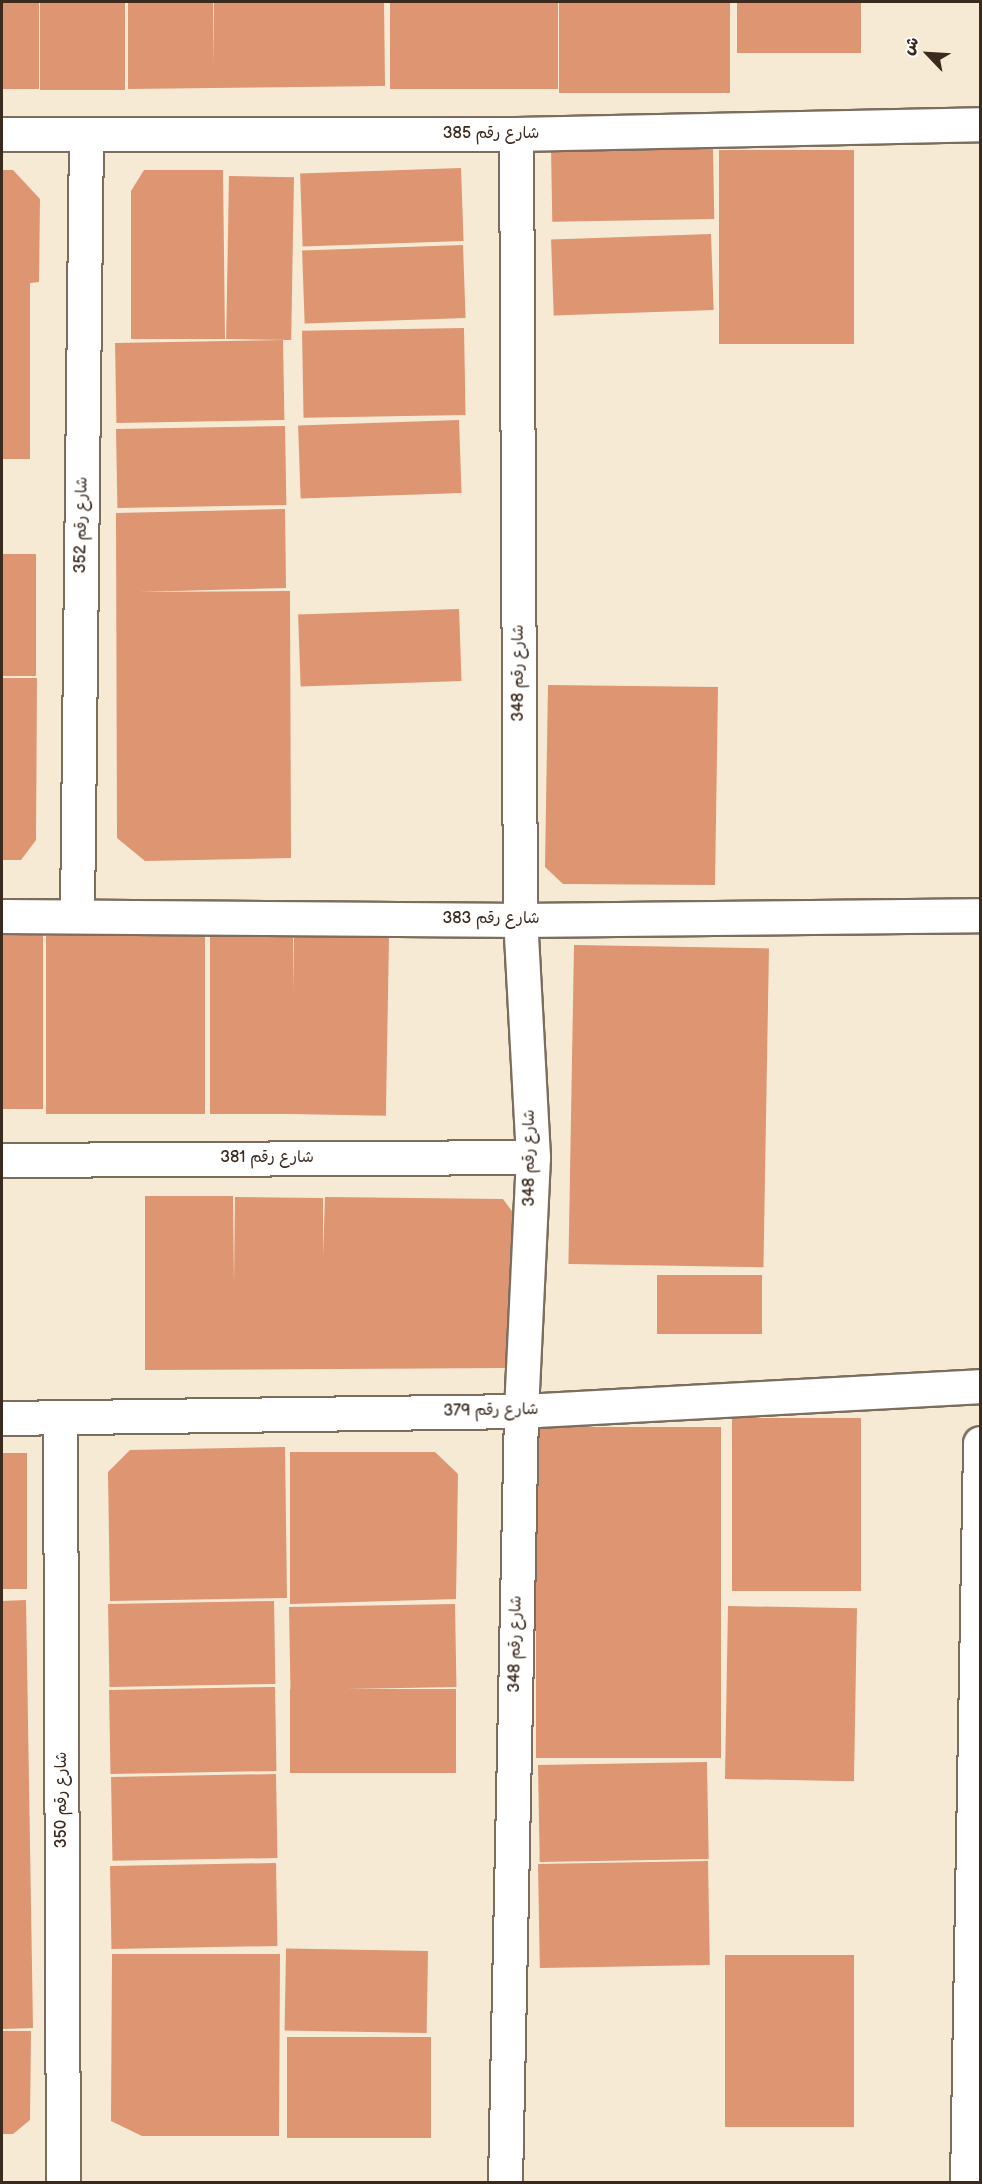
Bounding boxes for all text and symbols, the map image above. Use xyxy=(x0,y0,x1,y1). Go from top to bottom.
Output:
north arrow xyxy=(898,24,958,84)
text: ش xyxy=(899,34,924,58)
street label: شارع رقم 385 xyxy=(443,124,539,144)
street label: شارع رقم 352 xyxy=(72,477,92,573)
street label: شارع رقم 348 xyxy=(509,624,529,722)
street label: شارع رقم 383 xyxy=(442,909,540,929)
street label: شارع رقم 348 xyxy=(520,1109,540,1207)
street label: شارع رقم 381 xyxy=(220,1148,314,1168)
street label: شارع رقم 379 xyxy=(443,1401,539,1421)
street label: شارع رقم 348 xyxy=(506,1595,526,1693)
street label: شارع رقم 350 xyxy=(52,1752,72,1848)

